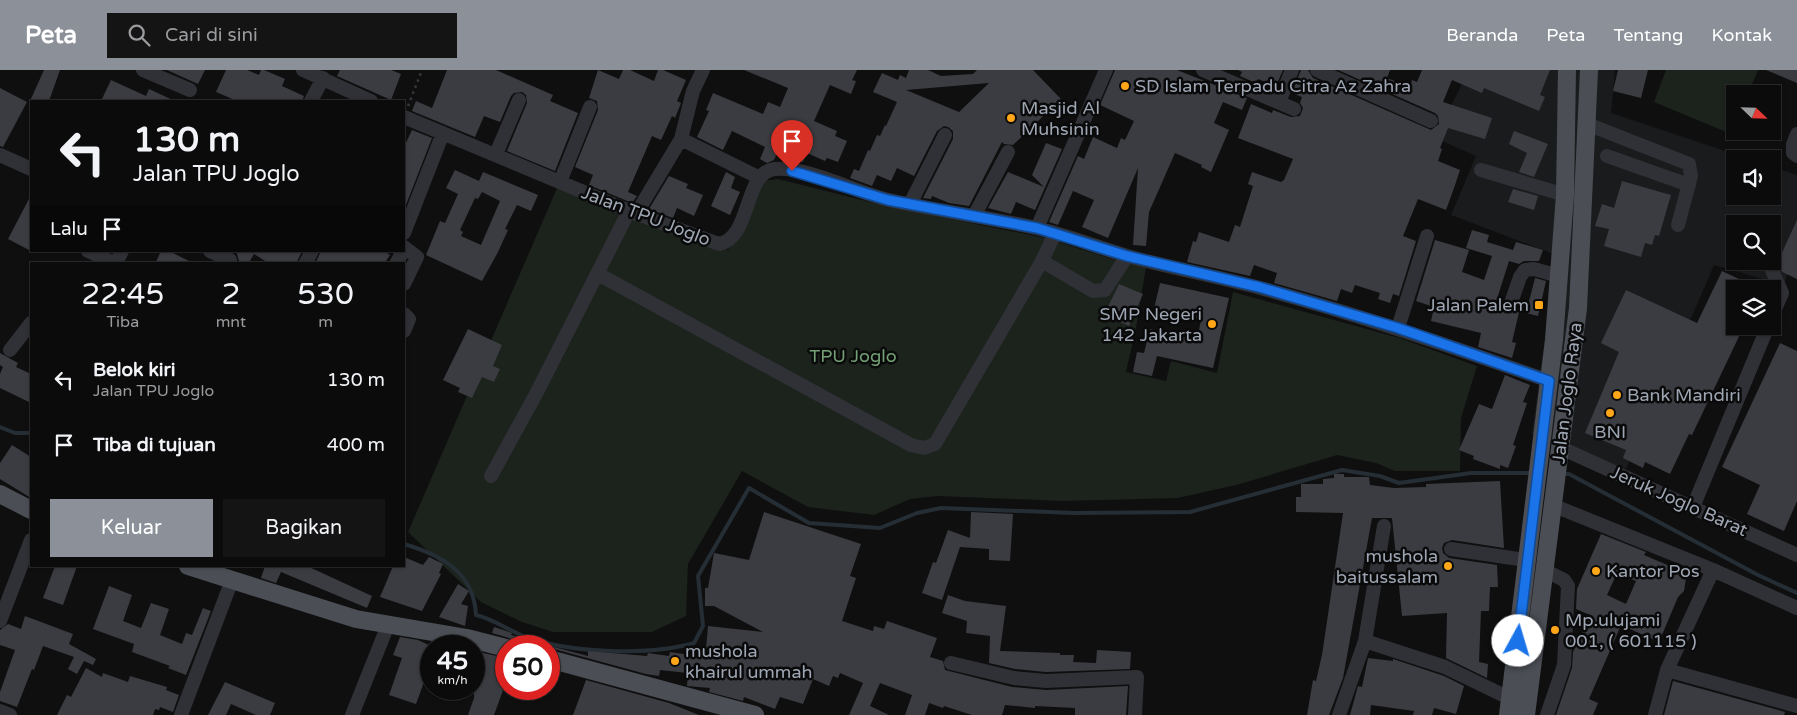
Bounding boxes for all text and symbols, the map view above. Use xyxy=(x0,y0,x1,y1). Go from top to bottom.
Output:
search box xyxy=(107,13,457,58)
text: Peta xyxy=(25,21,77,50)
icon: search xyxy=(125,21,153,49)
text: Cari di sini xyxy=(165,24,258,46)
text: Beranda xyxy=(1446,24,1518,46)
text: Peta xyxy=(1546,24,1585,46)
text: Tentang xyxy=(1613,24,1683,46)
text: Kontak xyxy=(1711,24,1772,46)
place label: SD Islam Terpadu Citra Az Zahra xyxy=(1135,75,1411,97)
marker: SD Islam Terpadu Citra Az Zahra xyxy=(1119,80,1131,92)
north arrow xyxy=(1726,85,1781,140)
map controls xyxy=(1726,85,1781,335)
place label: Masjid Al Muhsinin xyxy=(1021,97,1100,140)
marker: Masjid Al Muhsinin xyxy=(1005,112,1017,124)
text: 130 m xyxy=(133,119,240,161)
icon: left xyxy=(50,120,115,185)
pin xyxy=(771,120,813,171)
icon: arrive xyxy=(778,127,806,155)
button: sound xyxy=(1726,150,1781,205)
text: Jalan TPU Joglo xyxy=(133,161,300,187)
street label: Jalan TPU Joglo xyxy=(578,181,714,251)
icon: arrive xyxy=(98,215,126,243)
button: search xyxy=(1726,215,1781,270)
text: Lalu xyxy=(50,218,88,240)
text: 22:45 xyxy=(81,276,164,313)
text: 2 xyxy=(221,276,240,313)
text: 530 xyxy=(297,276,354,313)
button: layers xyxy=(1726,280,1781,335)
place label: Jalan Palem xyxy=(1427,294,1529,316)
marker: Jalan Palem xyxy=(1533,299,1545,311)
place label: SMP Negeri 142 Jakarta xyxy=(1099,303,1202,346)
text: Tiba xyxy=(106,312,139,332)
text: mnt xyxy=(216,312,246,332)
text: m xyxy=(318,312,333,332)
marker: SMP Negeri 142 Jakarta xyxy=(1206,318,1218,330)
street label: Jalan Joglo Raya xyxy=(1547,321,1587,465)
park label: TPU Joglo xyxy=(809,345,897,367)
text: Belok kiri xyxy=(93,359,176,381)
icon: left xyxy=(50,366,78,394)
text: 130 m xyxy=(327,369,385,391)
text: Jalan TPU Joglo xyxy=(93,381,214,401)
place label: Bank Mandiri xyxy=(1627,384,1741,406)
marker: Bank Mandiri xyxy=(1611,389,1623,401)
marker: BNI xyxy=(1604,407,1616,419)
place label: BNI xyxy=(1594,421,1626,443)
icon: arrive xyxy=(50,431,78,459)
text: Tiba di tujuan xyxy=(93,434,216,456)
text: 400 m xyxy=(327,434,385,456)
street label: Jeruk Joglo Barat xyxy=(1607,461,1751,541)
button: Keluar xyxy=(50,499,213,557)
button: Bagikan xyxy=(223,499,385,557)
place label: mushola baitussalam xyxy=(1336,545,1438,588)
marker: mushola baitussalam xyxy=(1442,560,1454,572)
place label: Kantor Pos xyxy=(1606,560,1700,582)
marker: Kantor Pos xyxy=(1590,565,1602,577)
place label: Mp.ulujami 001, ( 601115 ) xyxy=(1565,609,1697,652)
position arrow xyxy=(1491,614,1543,666)
marker: Mp.ulujami 001, ( 601115 ) xyxy=(1549,624,1561,636)
speed limit sign: 50 xyxy=(495,635,560,700)
place label: mushola khairul ummah xyxy=(685,640,812,683)
text: 45 xyxy=(437,646,468,676)
marker: mushola khairul ummah xyxy=(669,655,681,667)
text: km/h xyxy=(437,673,468,687)

